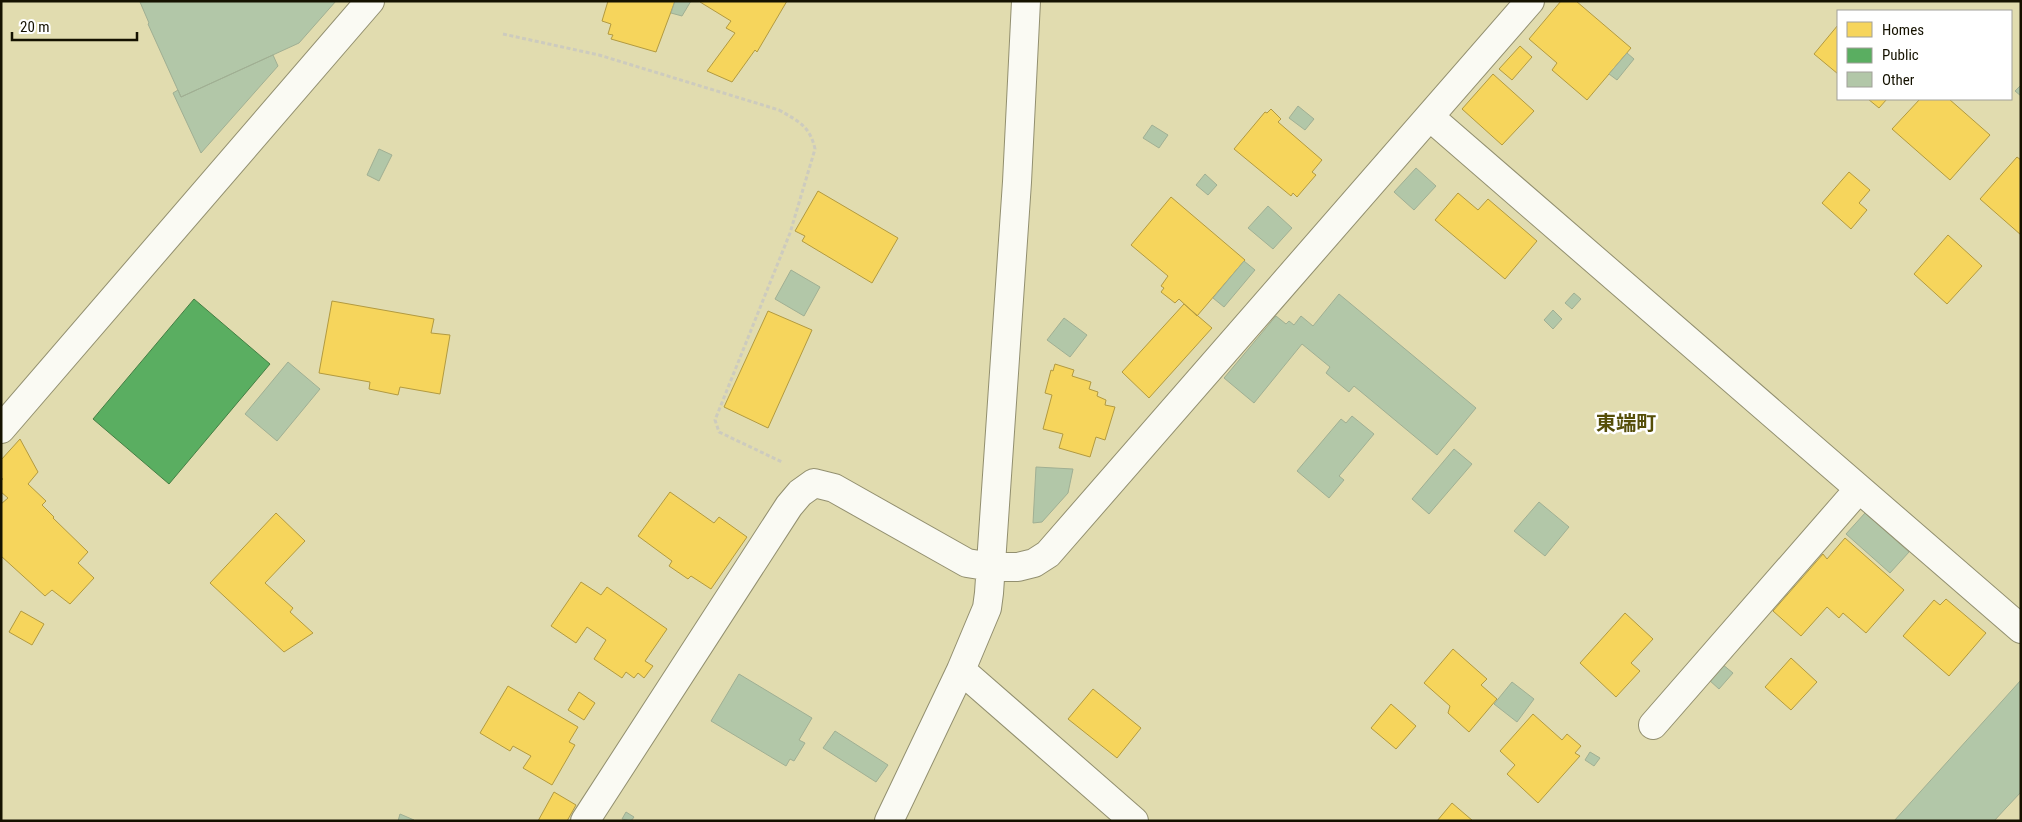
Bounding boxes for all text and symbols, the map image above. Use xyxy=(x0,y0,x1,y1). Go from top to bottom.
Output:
scale bar xyxy=(12,10,138,42)
legend xyxy=(1837,10,2012,100)
text: 20 m xyxy=(20,18,50,36)
text: Homes xyxy=(1882,21,1924,39)
text: Public xyxy=(1882,46,1919,64)
text: Other xyxy=(1882,71,1915,89)
district label: 東端町 xyxy=(1596,411,1656,435)

